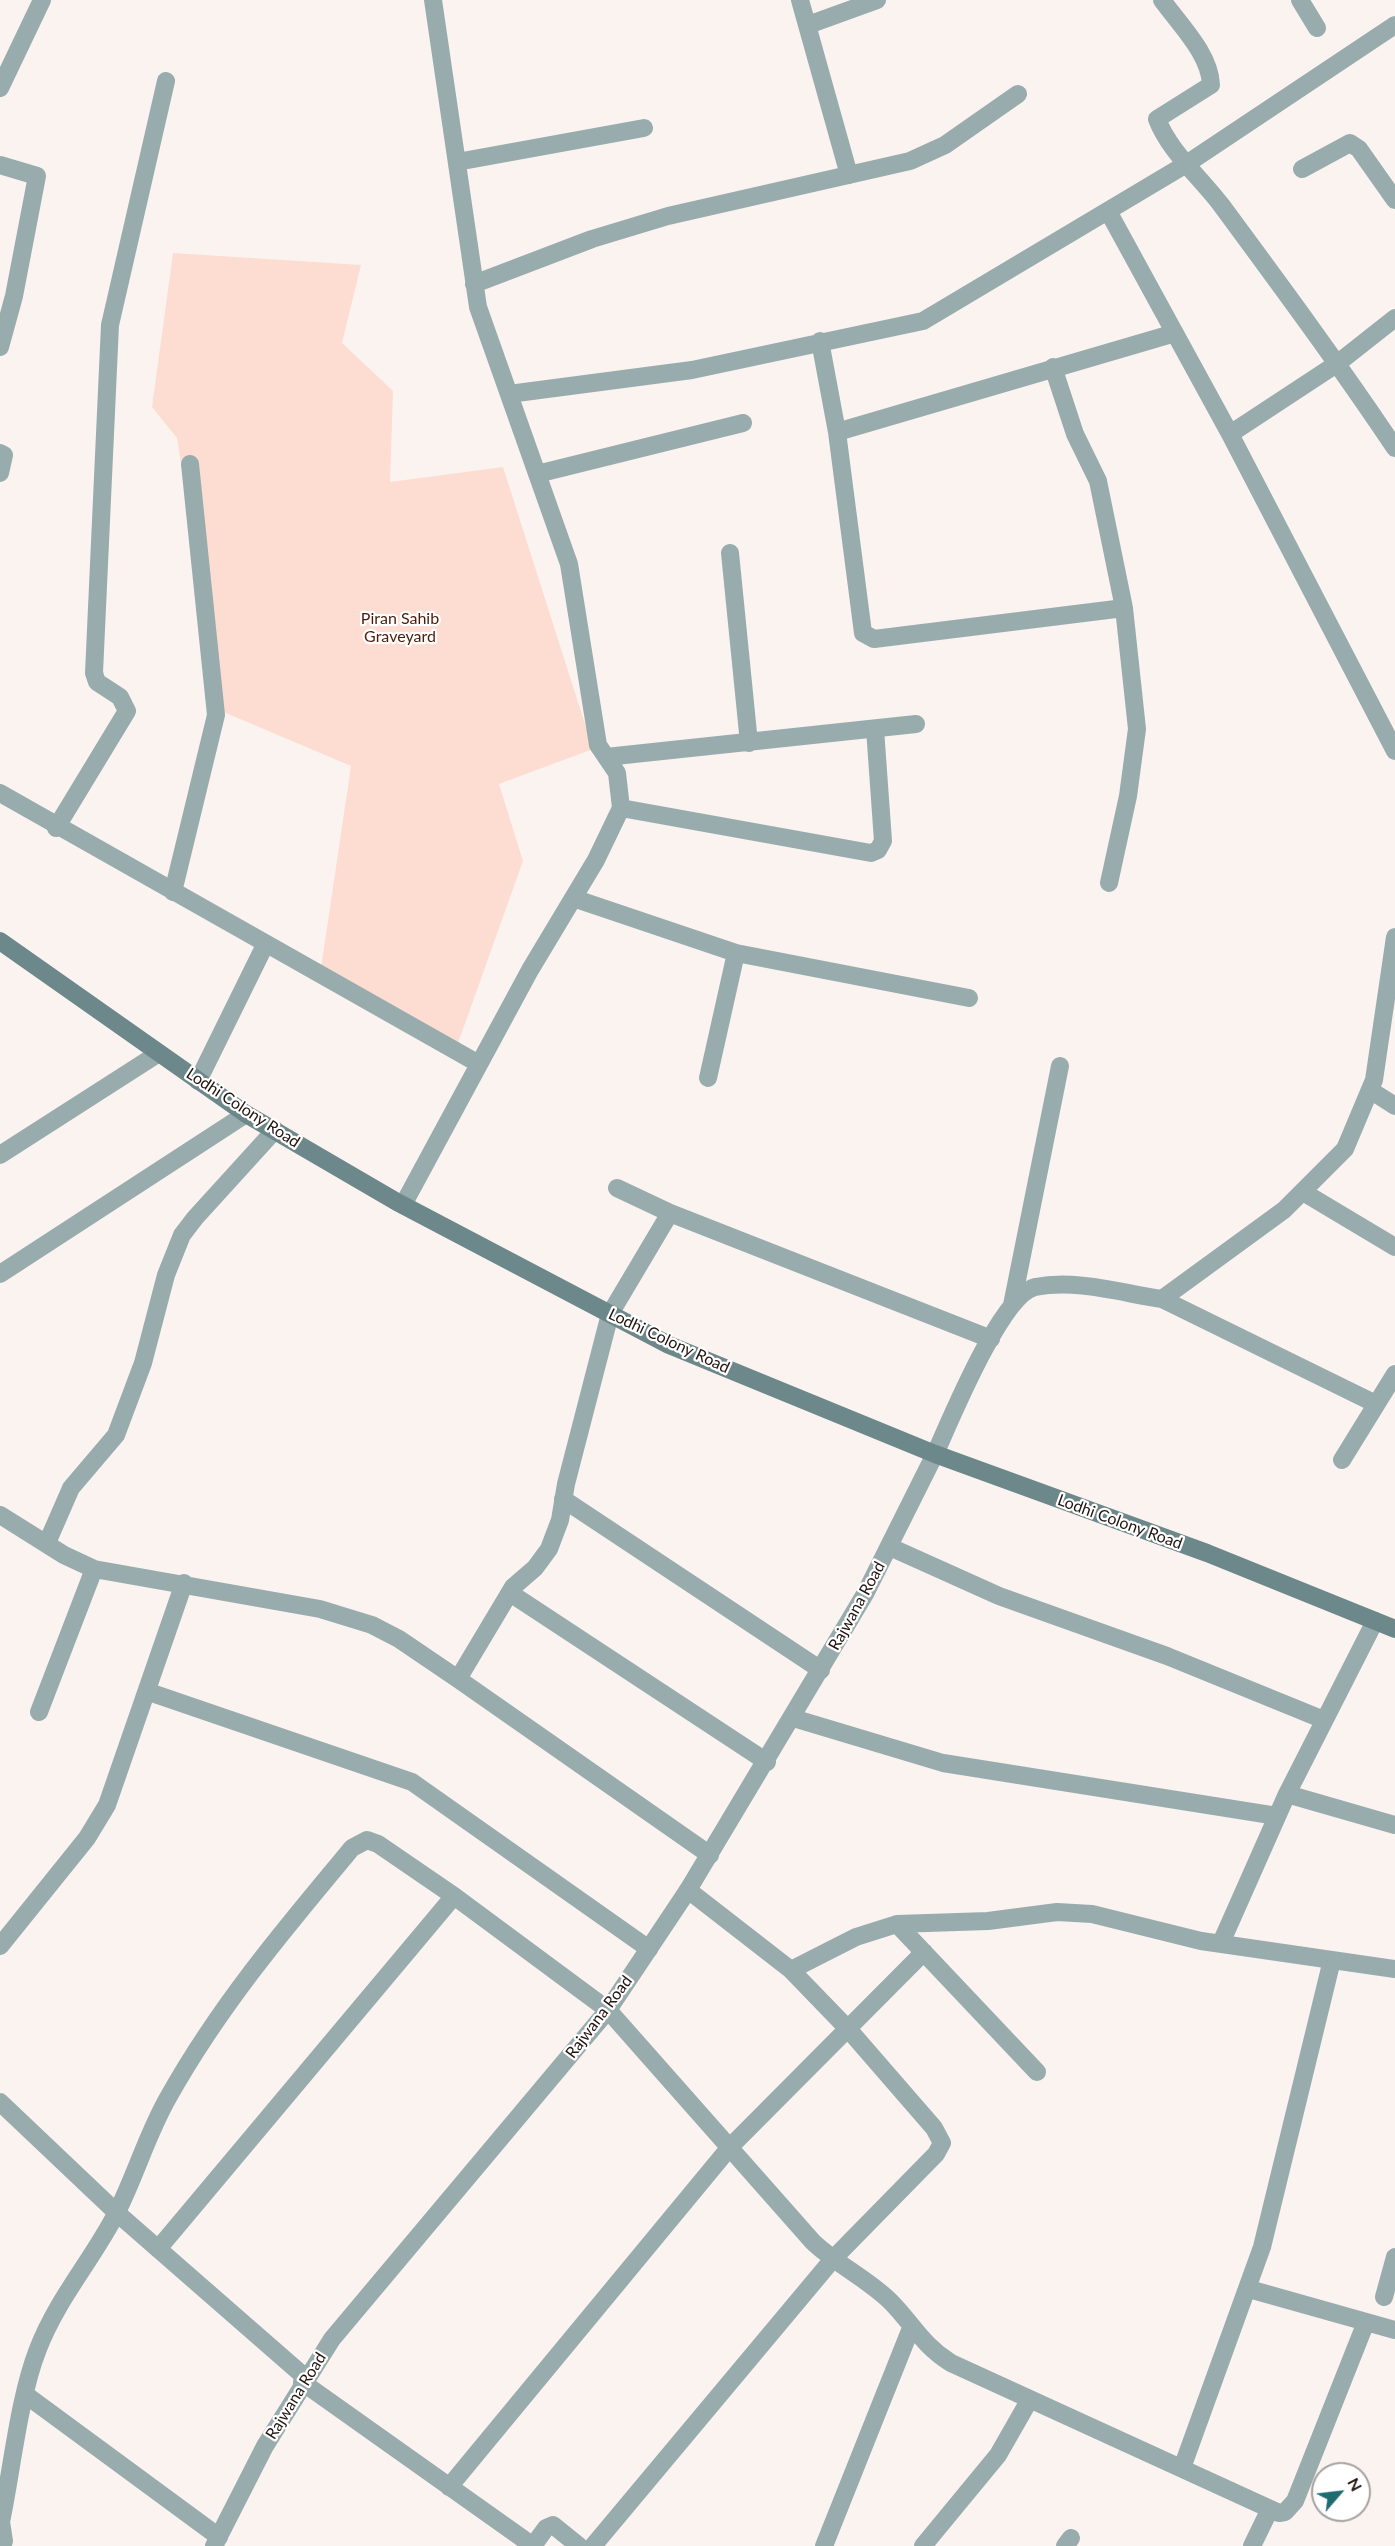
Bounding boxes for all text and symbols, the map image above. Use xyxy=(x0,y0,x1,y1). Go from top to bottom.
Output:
park label: Piran Sahib Graveyard xyxy=(361,609,439,647)
street label: Lodhi Colony Road xyxy=(183,1064,303,1152)
street label: Lodhi Colony Road xyxy=(605,1305,733,1377)
street label: Lodhi Colony Road xyxy=(1055,1490,1185,1554)
street label: Rajwana Road xyxy=(825,1558,889,1654)
street label: Rajwana Road xyxy=(562,1972,636,2062)
street label: Rajwana Road xyxy=(262,2349,330,2443)
north arrow xyxy=(1311,2462,1371,2522)
text: N xyxy=(1344,2474,1367,2494)

